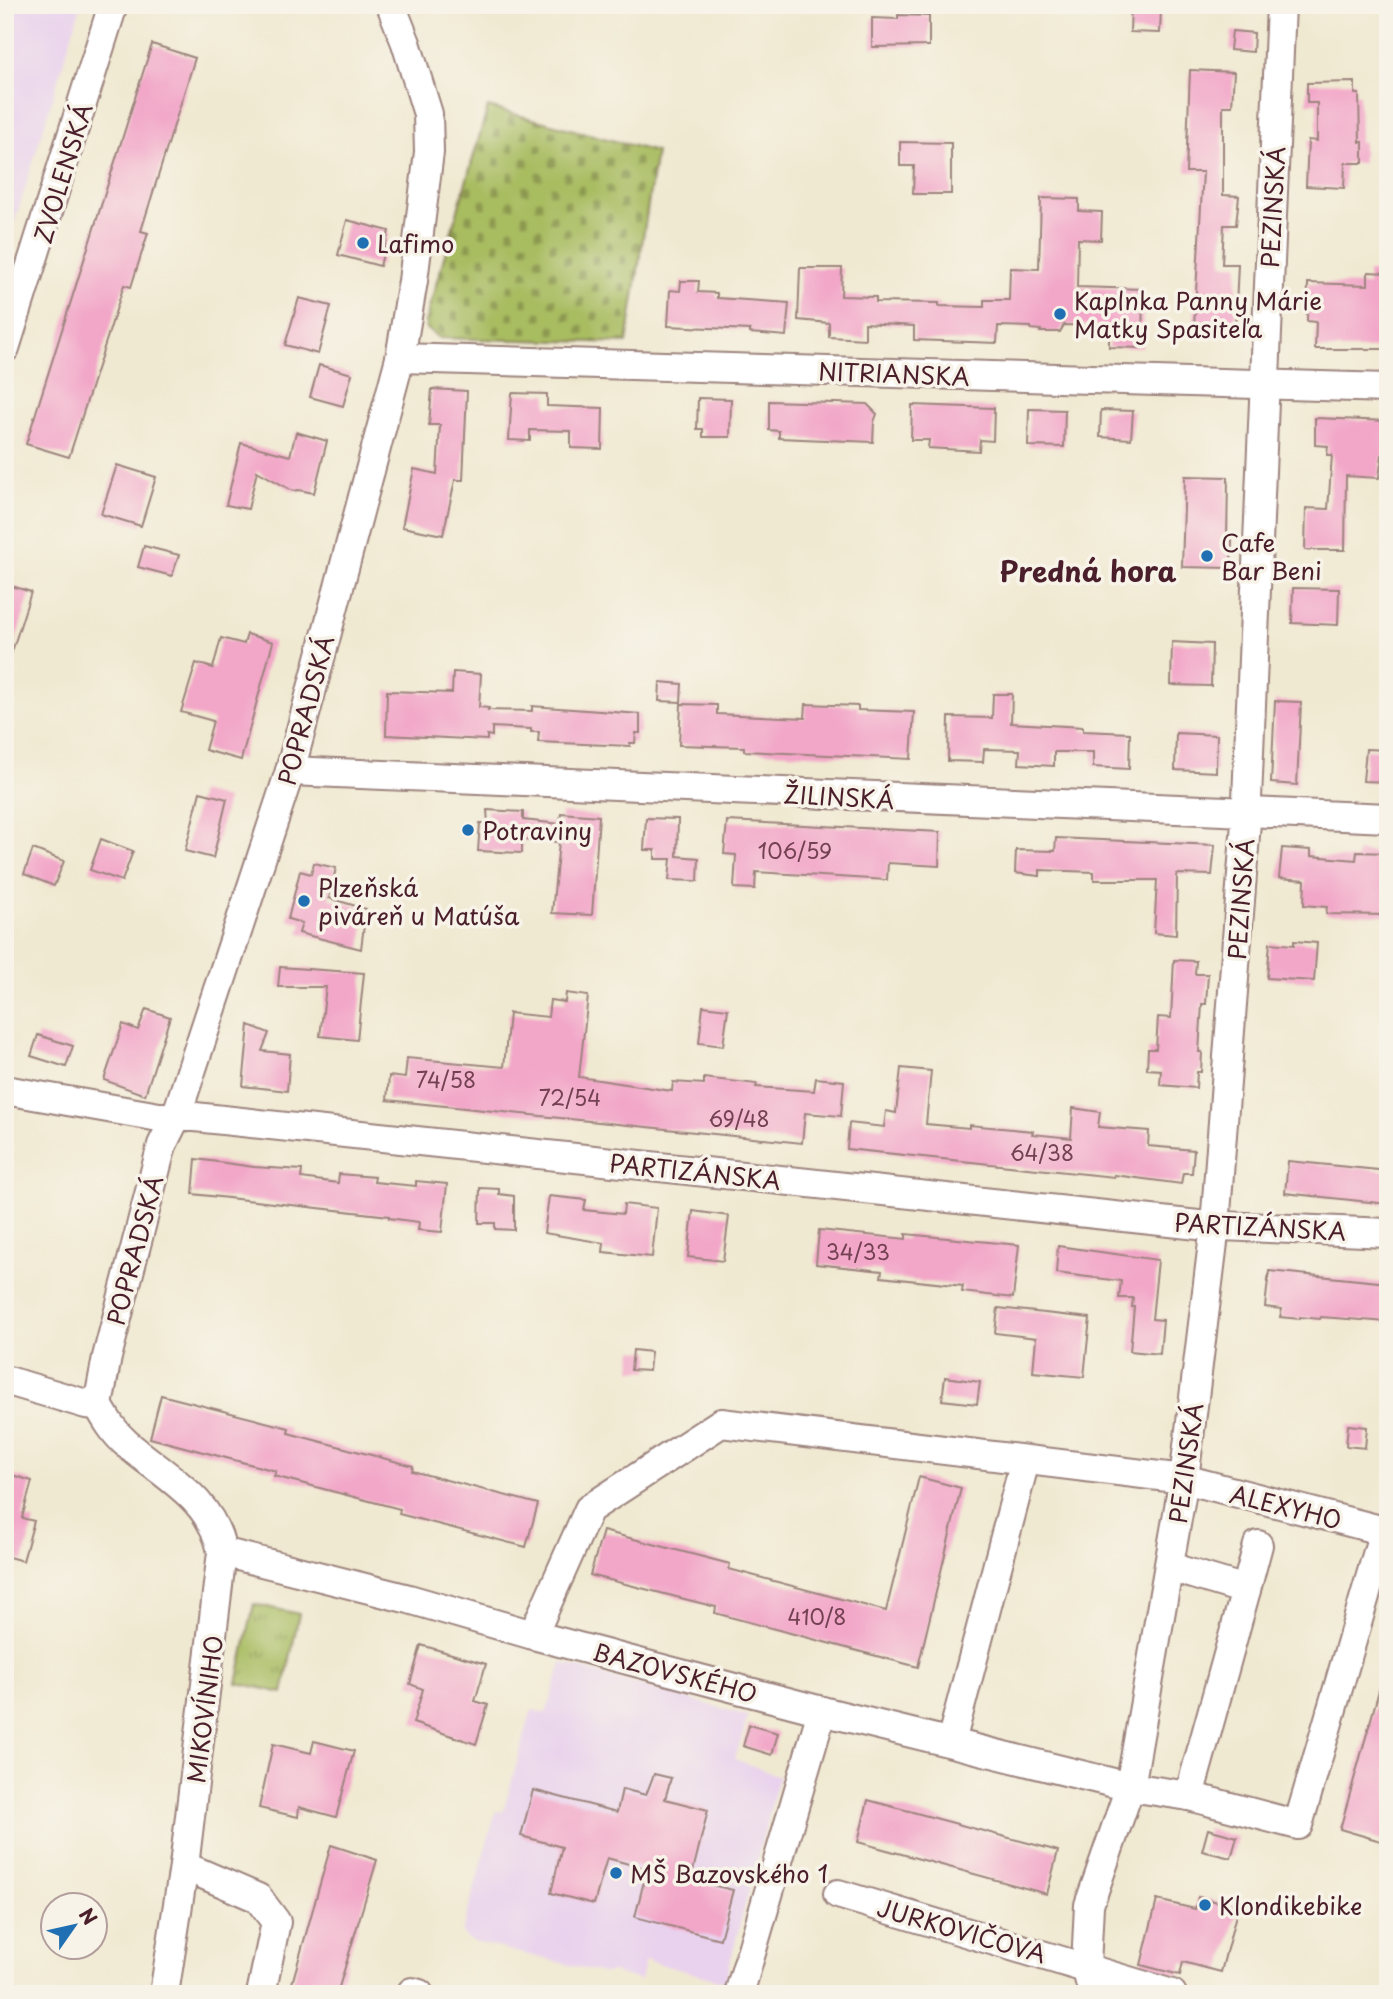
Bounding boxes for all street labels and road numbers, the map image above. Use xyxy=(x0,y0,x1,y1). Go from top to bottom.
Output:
street label: ZVOLENSKÁ xyxy=(24,99,100,247)
street label: PEZINSKÁ xyxy=(1251,145,1293,269)
street label: NITRIANSKA xyxy=(818,352,970,394)
street label: POPRADSKÁ xyxy=(268,631,342,789)
street label: ŽILINSKÁ xyxy=(783,775,895,817)
street label: PEZINSKÁ xyxy=(1218,837,1262,961)
street label: PARTIZÁNSKA xyxy=(607,1144,783,1198)
street label: POPRADSKÁ xyxy=(97,1171,171,1329)
street label: PARTIZÁNSKA xyxy=(1173,1204,1347,1248)
street label: PEZINSKÁ xyxy=(1159,1400,1211,1526)
street label: ALEXYHO xyxy=(1226,1475,1346,1537)
street label: MIKOVÍNIHO xyxy=(177,1633,231,1785)
street label: BAZOVSKÉHO xyxy=(589,1633,761,1711)
street label: JURKOVIČOVA xyxy=(873,1889,1051,1971)

